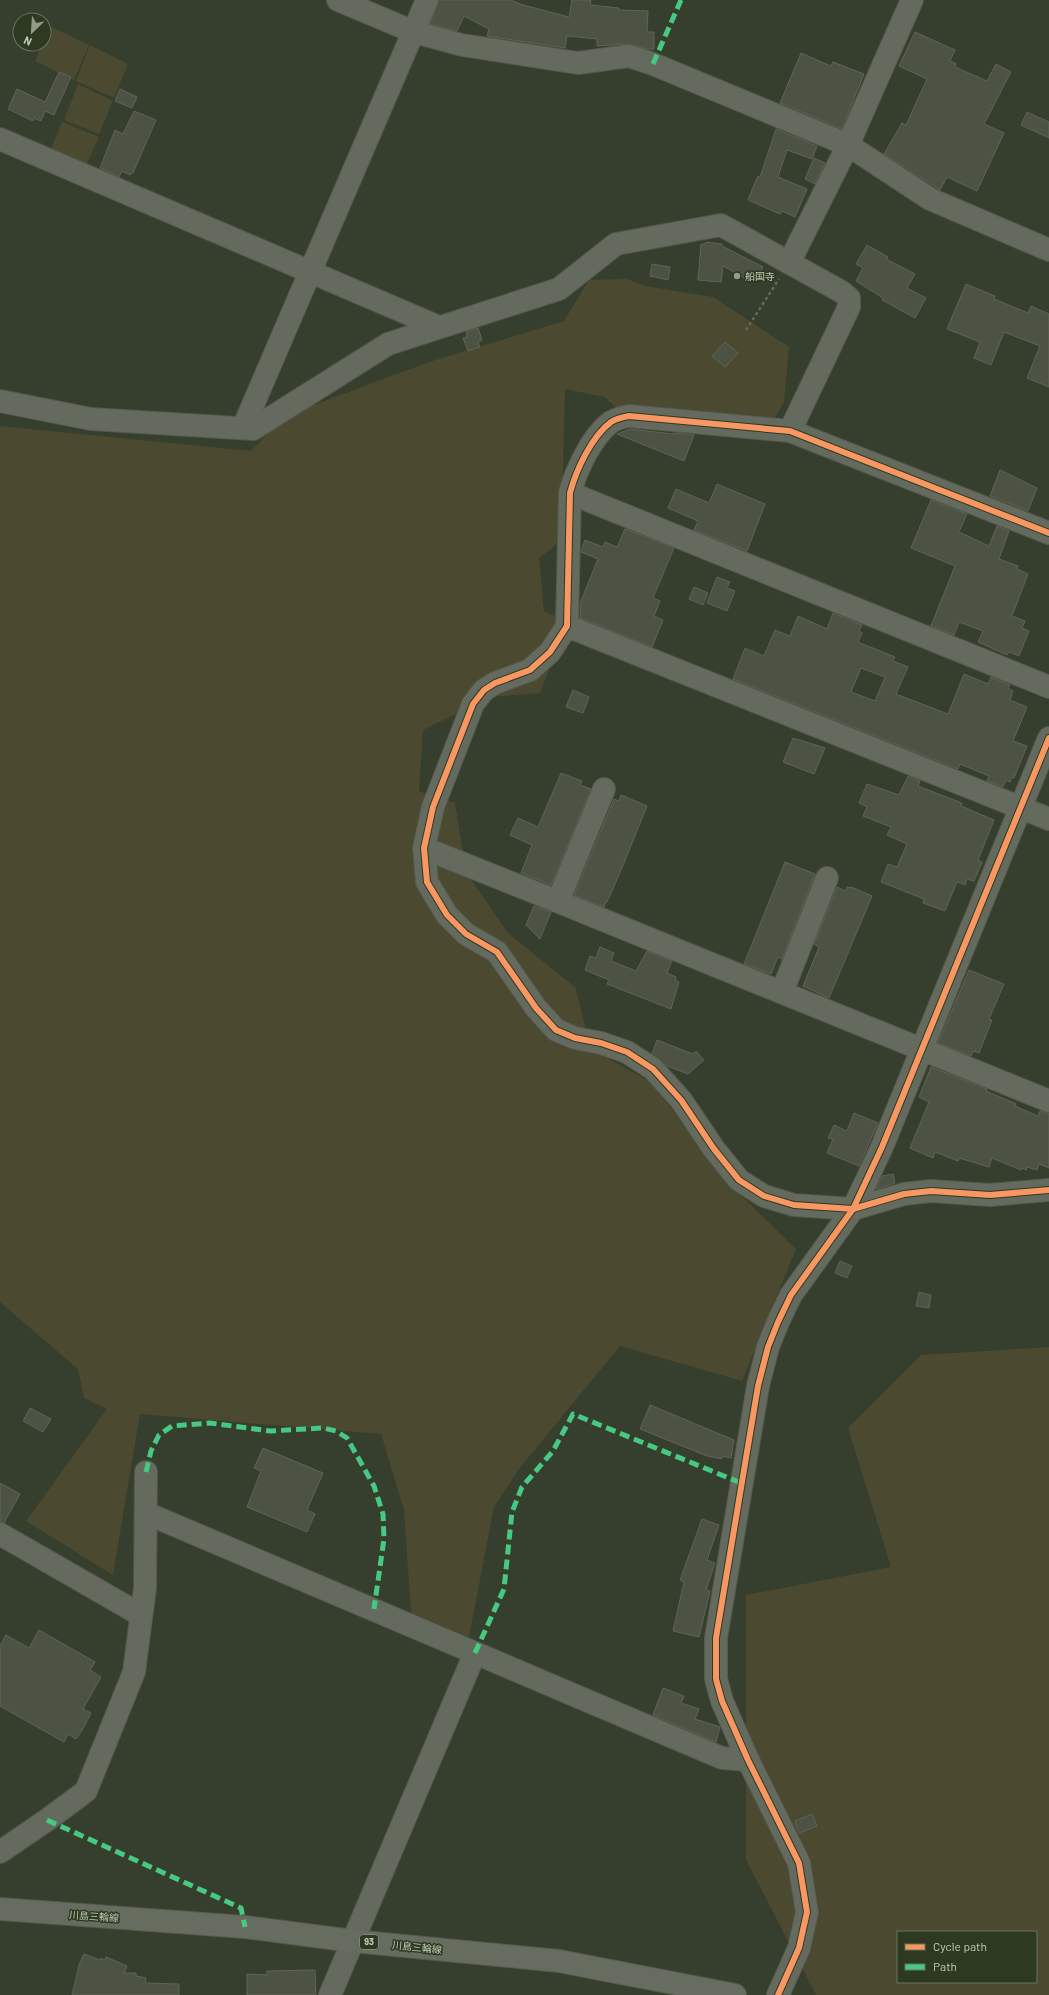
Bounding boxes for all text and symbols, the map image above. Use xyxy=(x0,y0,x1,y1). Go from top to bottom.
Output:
north arrow xyxy=(12,12,52,52)
text: N xyxy=(21,34,34,49)
place label: 船国寺 xyxy=(745,270,775,282)
marker: 船国寺 xyxy=(732,271,742,281)
street label: 川島三輪線 xyxy=(69,1908,119,1924)
legend xyxy=(897,1931,1037,1983)
road number: 93 xyxy=(360,1935,378,1949)
street label: 川島三輪線 xyxy=(392,1938,442,1956)
text: Cycle path xyxy=(933,1939,987,1953)
text: Path xyxy=(933,1959,957,1973)

